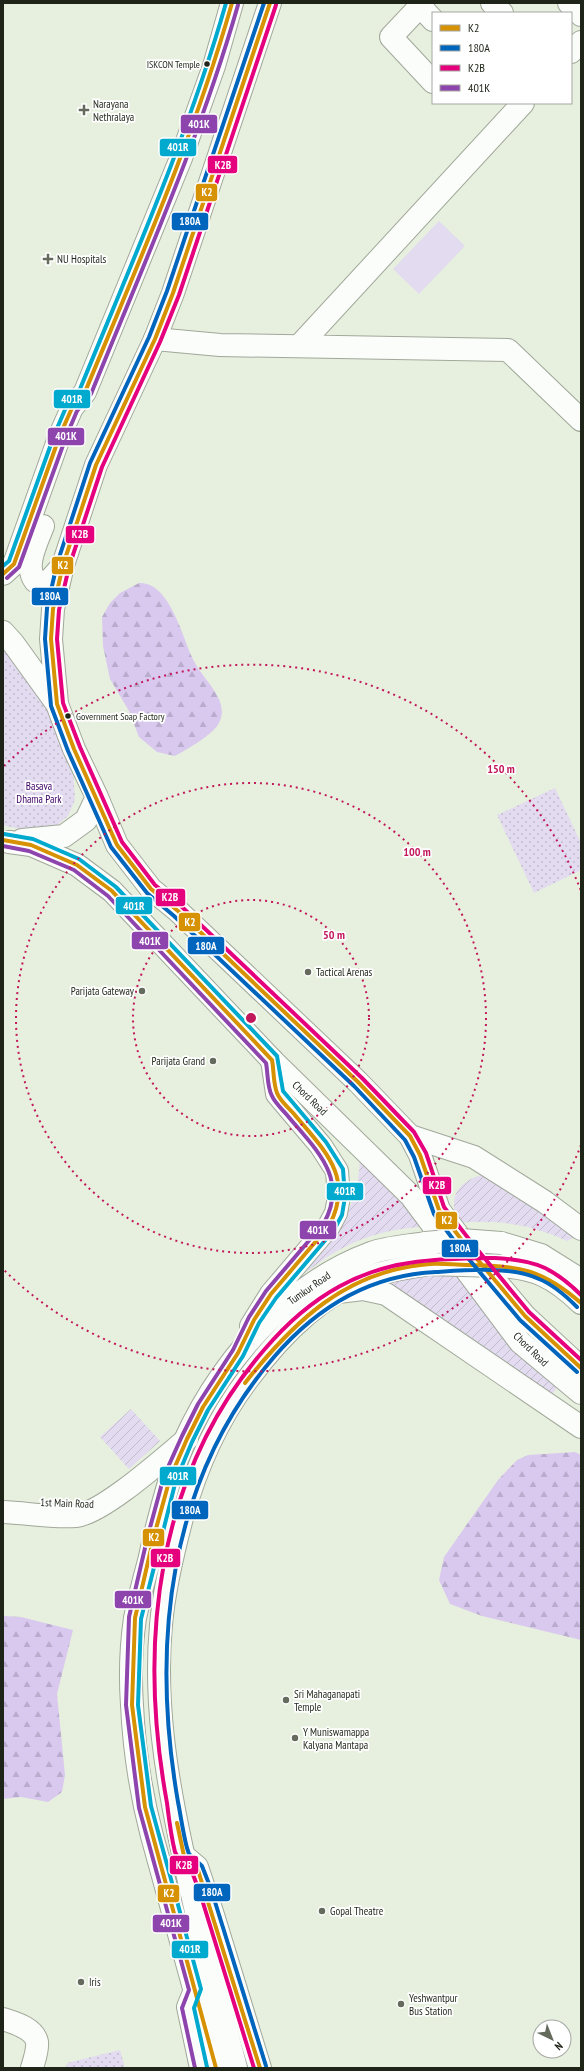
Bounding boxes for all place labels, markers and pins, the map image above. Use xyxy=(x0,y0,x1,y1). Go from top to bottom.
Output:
place label: ISKCON Temple xyxy=(147,58,200,71)
marker: ISKCON Temple xyxy=(202,59,212,69)
place label: Narayana Nethralaya xyxy=(93,97,134,124)
marker: Narayana Nethralaya xyxy=(78,104,90,116)
place label: NU Hospitals xyxy=(57,252,107,266)
marker: NU Hospitals xyxy=(42,253,54,265)
place label: Government Soap Factory xyxy=(76,710,165,723)
marker: Government Soap Factory xyxy=(63,711,73,721)
place label: Tactical Arenas xyxy=(316,965,373,979)
marker: Tactical Arenas xyxy=(303,967,313,977)
place label: Parijata Gateway xyxy=(71,984,135,998)
marker: Parijata Gateway xyxy=(137,986,147,996)
centre of rings xyxy=(244,1011,258,1025)
place label: Parijata Grand xyxy=(152,1054,205,1068)
marker: Parijata Grand xyxy=(208,1056,218,1066)
place label: Sri Mahaganapati Temple xyxy=(294,1687,360,1714)
marker: Sri Mahaganapati Temple xyxy=(281,1695,291,1705)
place label: Y Muniswamappa Kalyana Mantapa xyxy=(303,1725,369,1752)
marker: Y Muniswamappa Kalyana Mantapa xyxy=(290,1733,300,1743)
place label: Gopal Theatre xyxy=(330,1904,384,1918)
marker: Gopal Theatre xyxy=(317,1906,327,1916)
place label: Iris xyxy=(89,1975,101,1989)
marker: Iris xyxy=(76,1977,86,1987)
place label: Yeshwantpur Bus Station xyxy=(409,1991,458,2018)
marker: Yeshwantpur Bus Station xyxy=(396,1999,406,2009)

